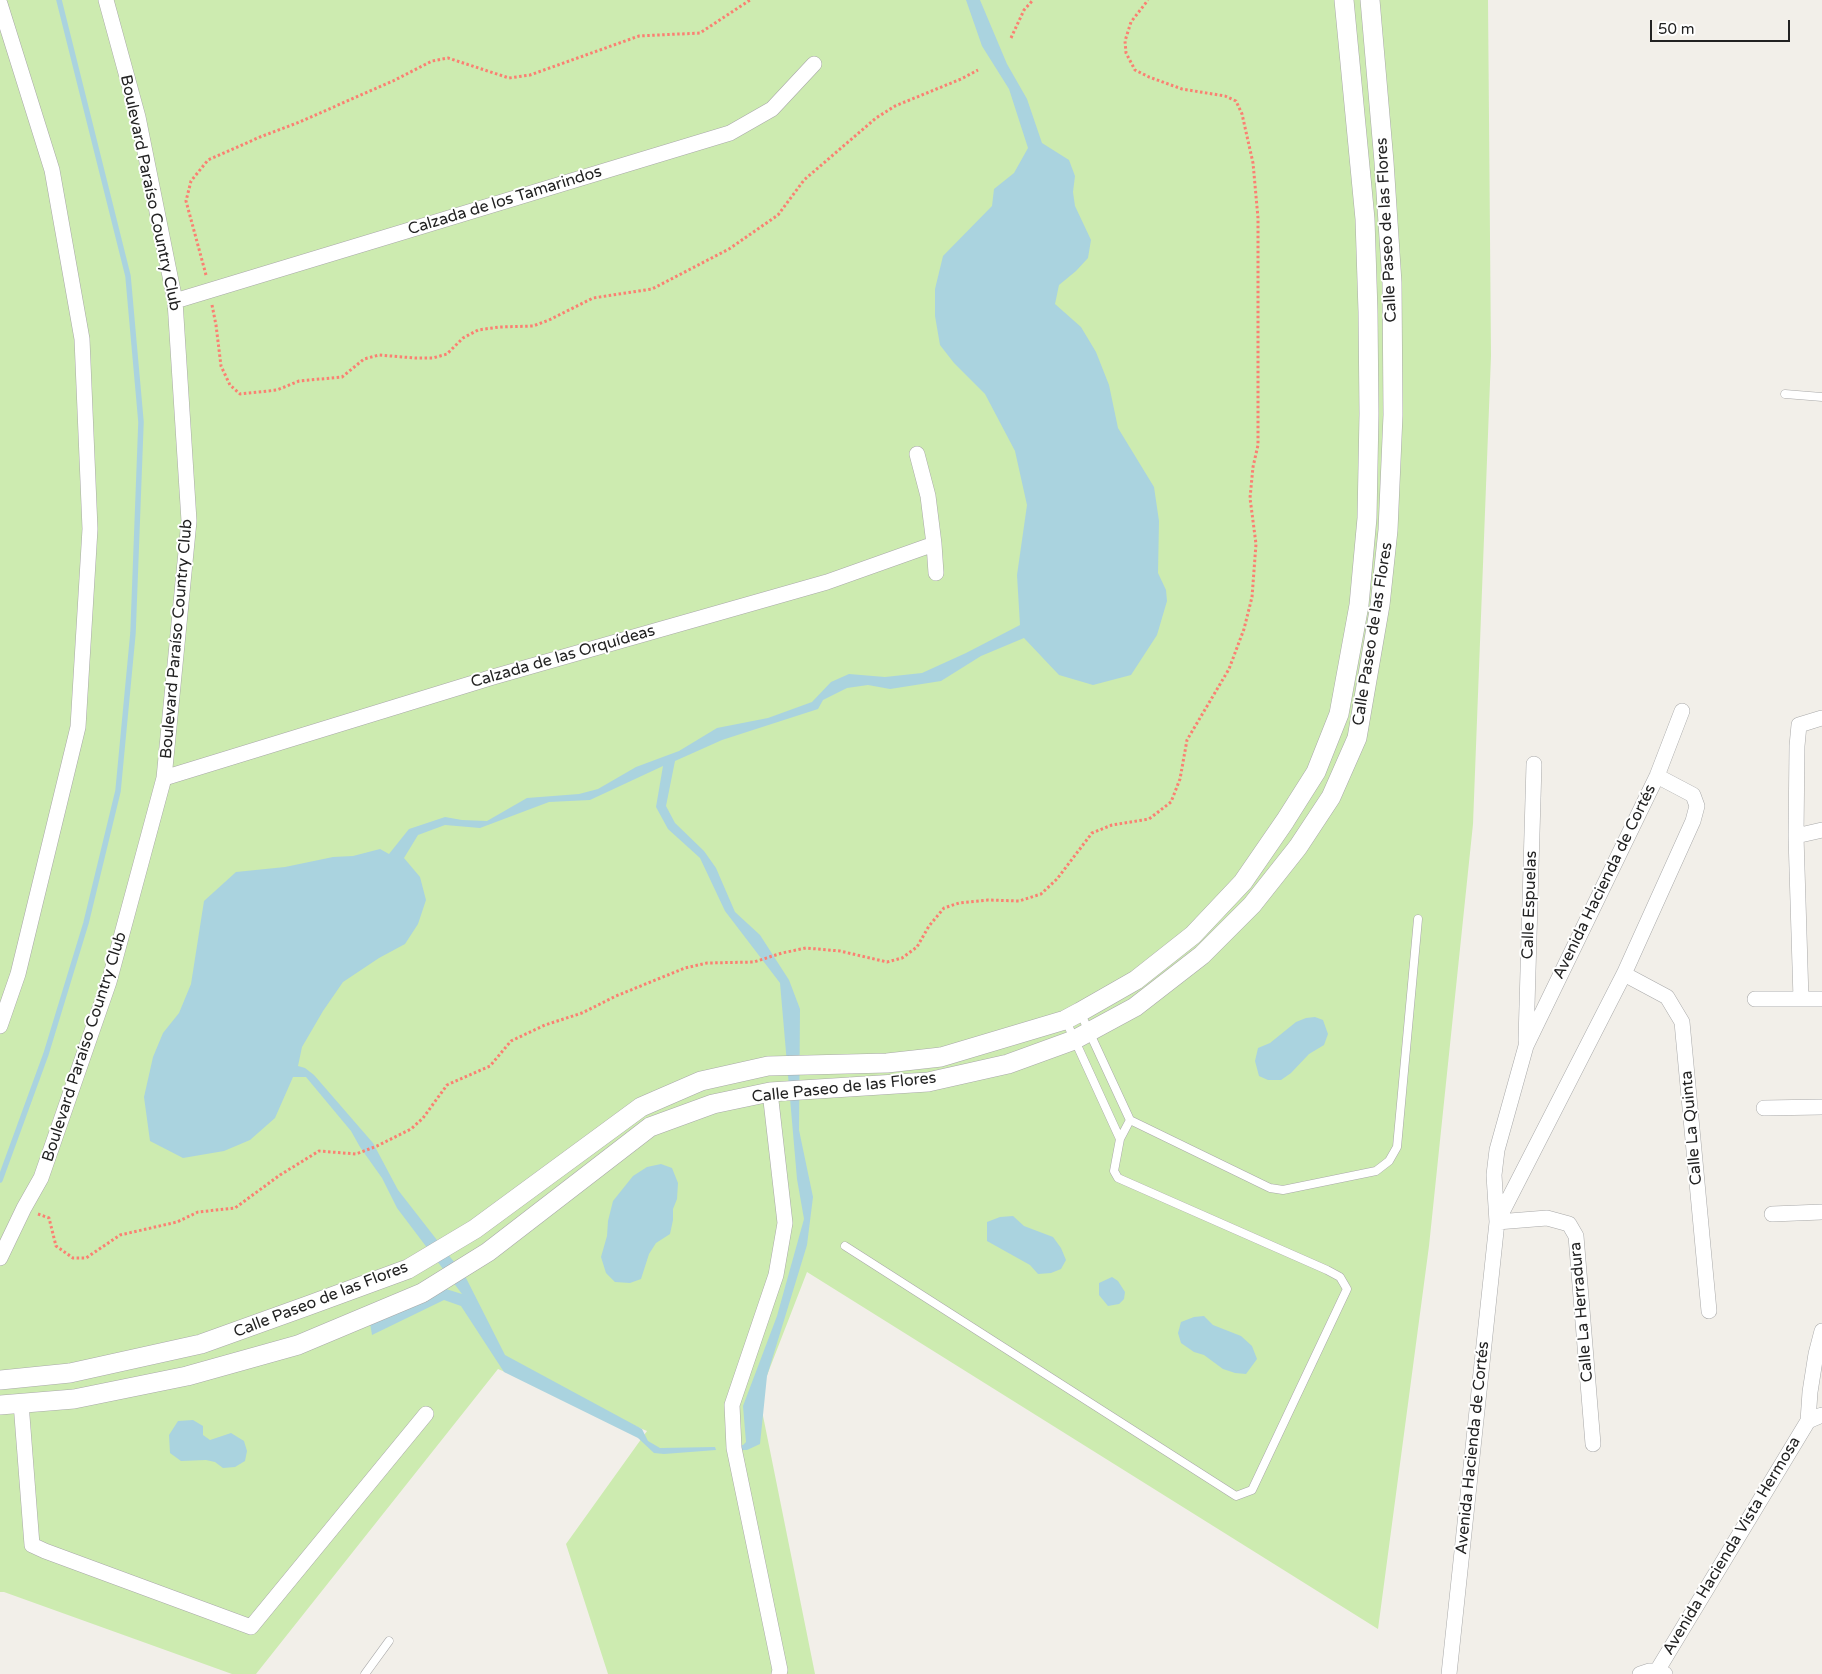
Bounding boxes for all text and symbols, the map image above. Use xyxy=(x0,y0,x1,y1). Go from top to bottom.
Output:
scale bar xyxy=(1652,10,1792,42)
text: 50 m xyxy=(1658,20,1695,38)
street label: Boulevard Paraíso Country Club xyxy=(116,73,184,313)
street label: Calle Paseo de las Flores xyxy=(1373,137,1401,323)
street label: Calzada de los Tamarindos xyxy=(406,162,604,240)
street label: Boulevard Paraíso Country Club xyxy=(157,518,197,760)
street label: Calle Paseo de las Flores xyxy=(1349,541,1397,727)
street label: Calzada de las Orquídeas xyxy=(469,621,657,693)
street label: Avenida Hacienda de Cortés xyxy=(1549,782,1661,982)
street label: Calle Espuelas xyxy=(1519,850,1541,960)
street label: Boulevard Paraíso Country Club xyxy=(39,930,131,1164)
street label: Calle Paseo de las Flores xyxy=(751,1069,937,1107)
street label: Calle La Quinta xyxy=(1677,1070,1707,1186)
street label: Calle La Herradura xyxy=(1566,1241,1598,1383)
street label: Calle Paseo de las Flores xyxy=(231,1258,411,1342)
street label: Avenida Hacienda de Cortés xyxy=(1452,1341,1494,1555)
street label: Avenida Hacienda Vista Hermosa xyxy=(1659,1433,1805,1659)

